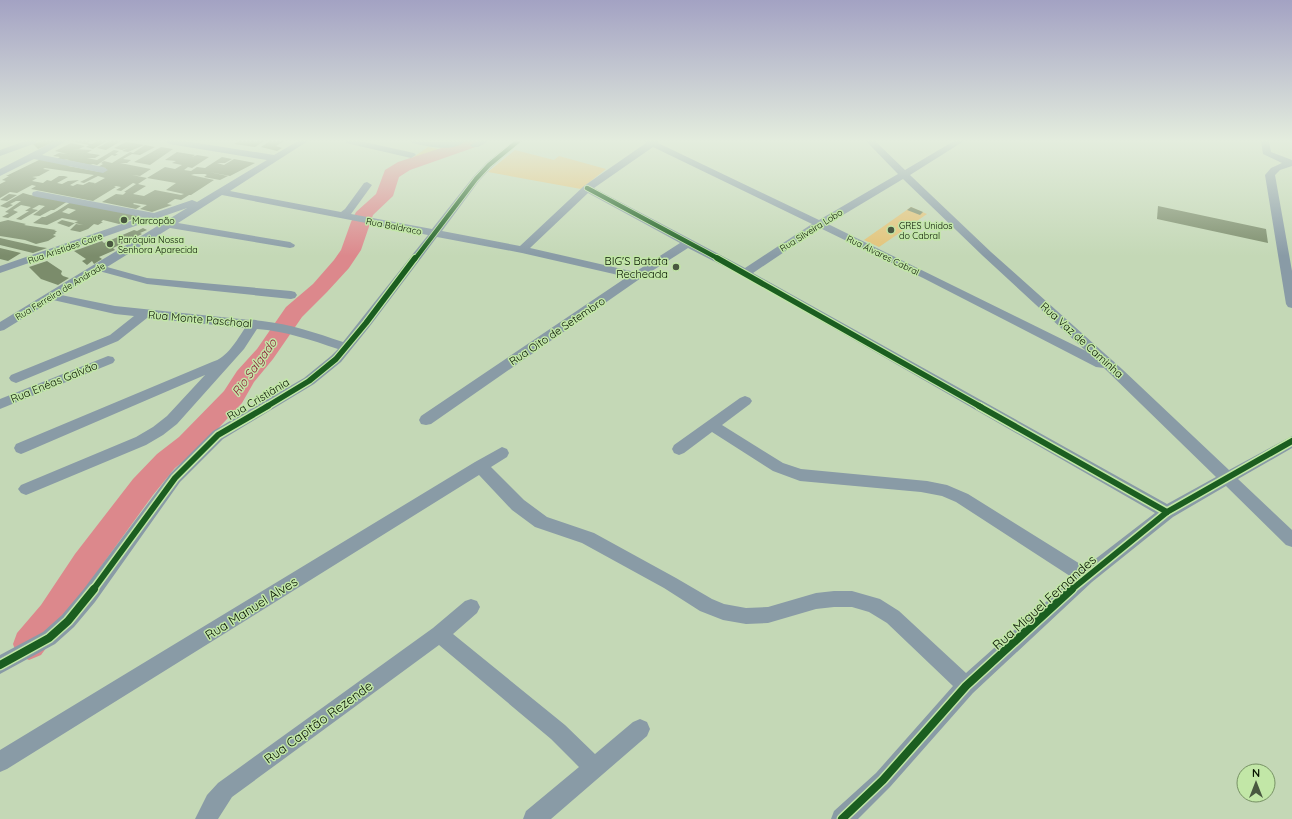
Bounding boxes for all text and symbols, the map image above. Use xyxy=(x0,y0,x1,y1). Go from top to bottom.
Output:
street label: Rua Silveira Lobo xyxy=(778,206,844,254)
marker: Marcopão xyxy=(119,215,129,225)
place label: Marcopão xyxy=(132,215,175,226)
street label: Rua Baldraco xyxy=(365,215,423,237)
place label: GRES Unidos do Cabral xyxy=(899,220,953,241)
marker: GRES Unidos do Cabral xyxy=(886,225,896,235)
street label: Rua Aristides Caire xyxy=(26,230,104,266)
street label: Rua Álvares Cabral xyxy=(845,233,921,277)
place label: Paróquia Nossa Senhora Aparecida xyxy=(118,234,198,255)
marker: Paróquia Nossa Senhora Aparecida xyxy=(105,239,115,249)
place label: BIG'S Batata Recheada xyxy=(605,254,668,281)
street label: Rua Ferreira de Andrade xyxy=(13,260,107,322)
marker: BIG'S Batata Recheada xyxy=(671,262,681,272)
street label: Rua Oito de Setembro xyxy=(506,293,608,368)
street label: Rua Vaz de Caminha xyxy=(1038,299,1126,381)
street label: Rua Monte Paschoal xyxy=(147,307,253,331)
water label: Rio Salgado xyxy=(228,335,280,399)
street label: Rua Enéas Galvão xyxy=(8,358,100,406)
street label: Rua Cristiânia xyxy=(224,375,292,423)
street label: Rua Miguel Fernandes xyxy=(989,551,1099,653)
street label: Rua Manuel Alves xyxy=(202,573,300,643)
street label: Rua Capitão Rezende xyxy=(261,677,375,767)
north arrow xyxy=(1236,763,1276,803)
text: N xyxy=(1252,766,1260,780)

